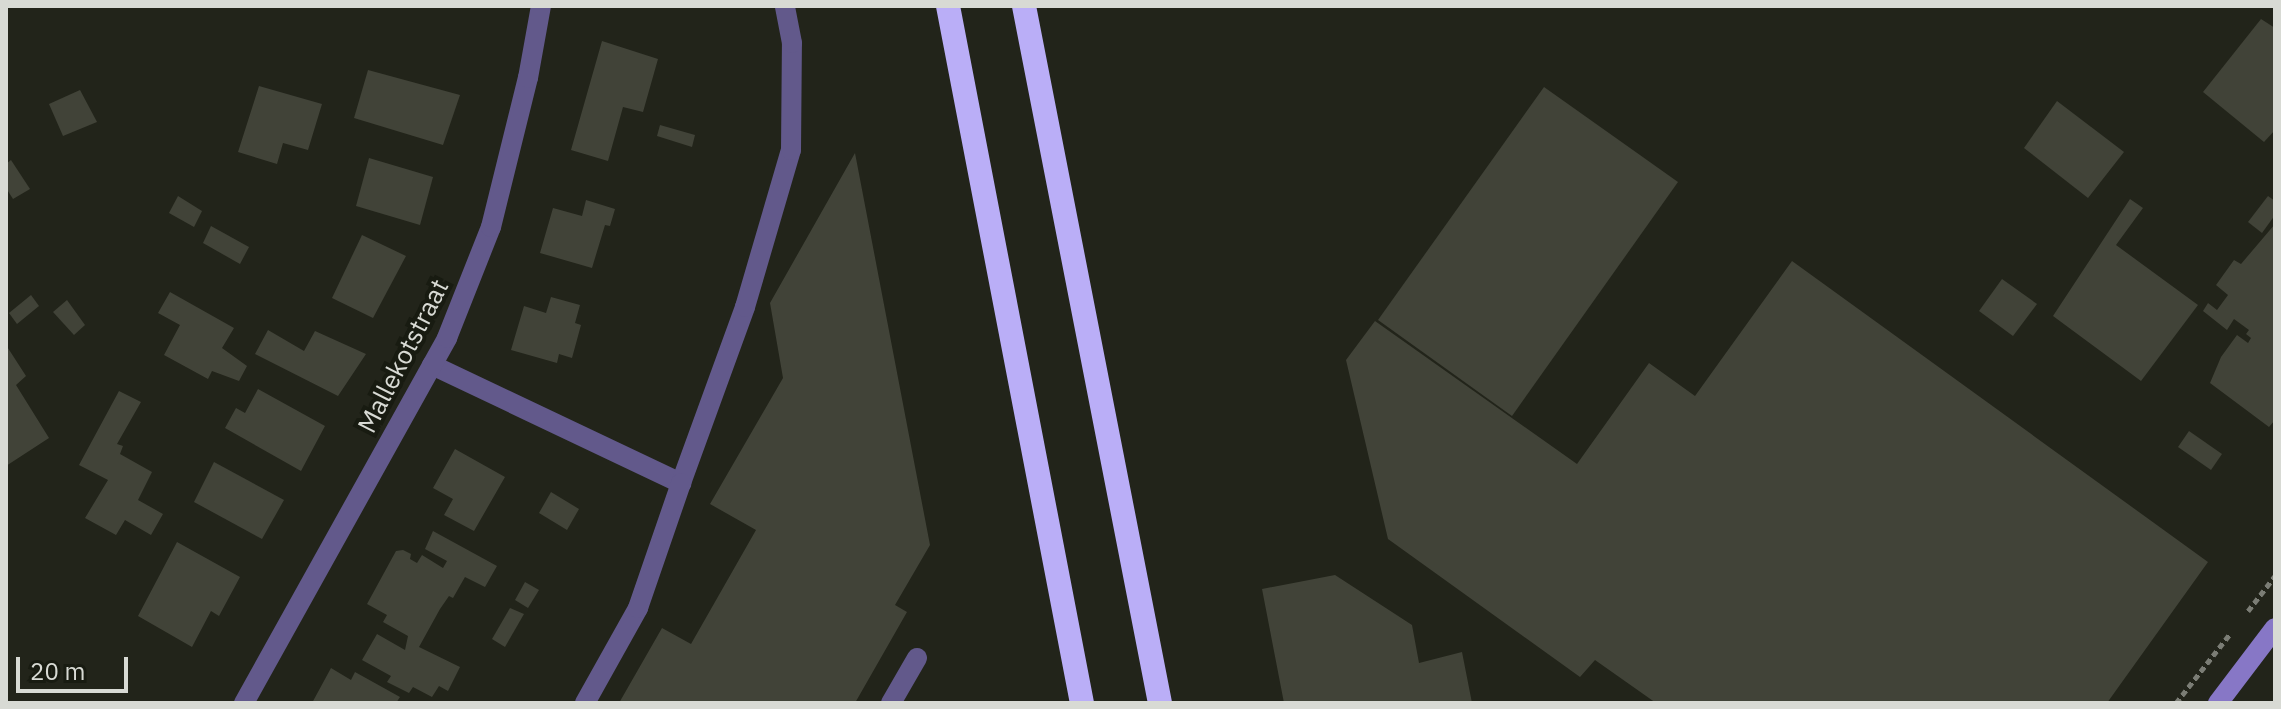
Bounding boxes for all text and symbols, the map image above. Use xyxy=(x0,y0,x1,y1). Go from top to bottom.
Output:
street label: Mallekotstraat xyxy=(351,274,455,438)
scale bar xyxy=(20,641,132,691)
text: 20 m xyxy=(30,655,85,687)

